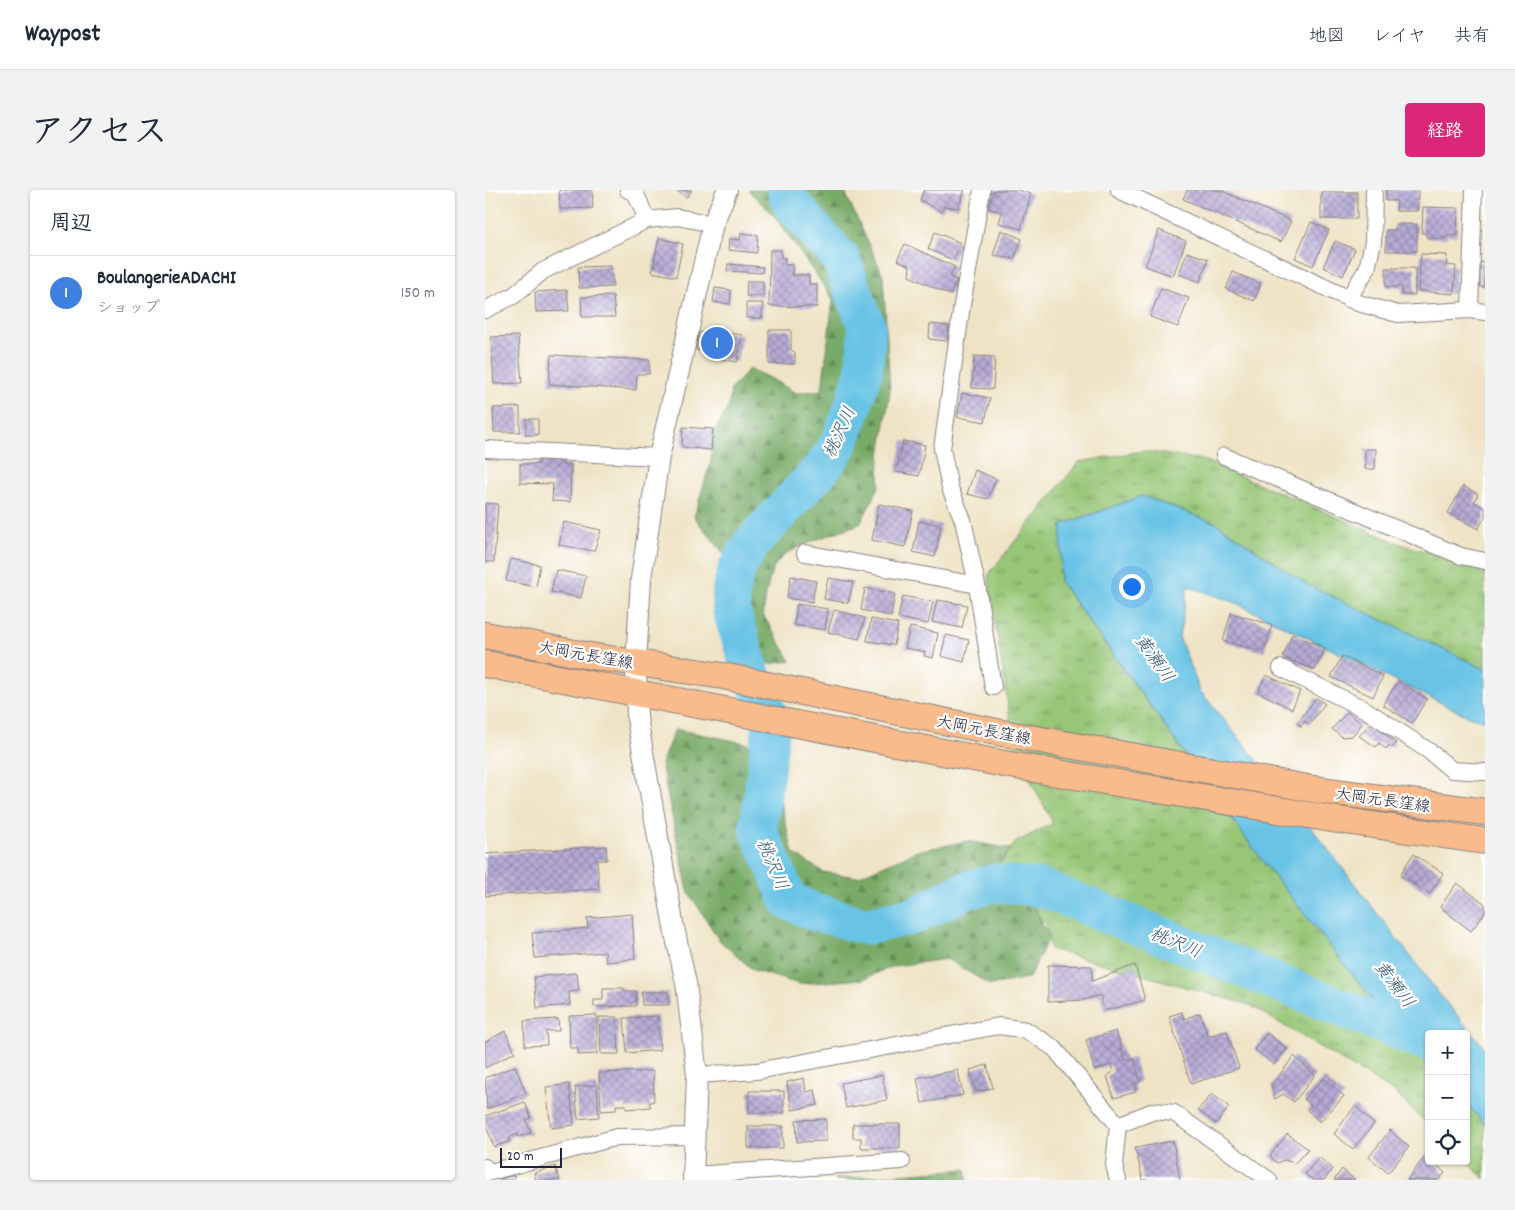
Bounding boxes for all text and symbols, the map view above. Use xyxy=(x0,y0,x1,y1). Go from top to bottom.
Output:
text: Waypost xyxy=(25,18,100,52)
text: 地図 xyxy=(1309,25,1345,50)
text: レイヤ xyxy=(1373,25,1426,50)
text: 共有 xyxy=(1454,25,1490,50)
button: 経路 xyxy=(1405,103,1485,157)
text: アクセス xyxy=(30,110,168,160)
text: 周辺 xyxy=(50,210,92,240)
text: BoulangerieADACHI xyxy=(97,266,236,293)
text: 1 xyxy=(64,282,68,305)
text: 150 m xyxy=(401,282,435,305)
text: ショップ xyxy=(97,297,160,320)
pin: 1 xyxy=(701,324,733,362)
water label: 桃沢川 xyxy=(819,403,864,463)
your location xyxy=(1119,574,1145,600)
water label: 黄瀬川 xyxy=(1127,630,1179,689)
street label: 大岡元長窪線 xyxy=(536,637,635,676)
street label: 大岡元長窪線 xyxy=(934,711,1033,752)
street label: 大岡元長窪線 xyxy=(1334,783,1432,820)
water label: 桃沢川 xyxy=(749,835,793,895)
water label: 桃沢川 xyxy=(1145,923,1205,966)
water label: 黄瀬川 xyxy=(1367,956,1419,1015)
map controls xyxy=(1425,1030,1470,1165)
button: + xyxy=(1425,1030,1470,1075)
button: − xyxy=(1425,1075,1470,1120)
button: locate xyxy=(1425,1120,1470,1165)
scale bar xyxy=(500,1145,563,1168)
text: 20 m xyxy=(507,1147,534,1167)

